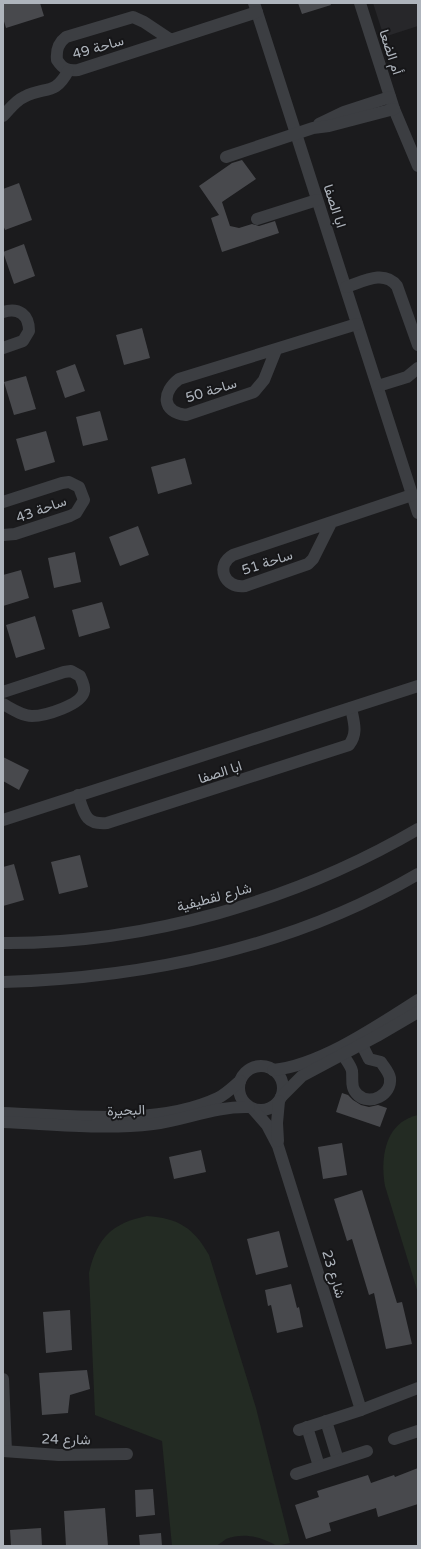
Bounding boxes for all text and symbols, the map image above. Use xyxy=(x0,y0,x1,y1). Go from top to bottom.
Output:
street label: أم الضعا xyxy=(375,28,406,77)
street label: ساحة 49 xyxy=(71,32,126,63)
street label: ابا الصفا xyxy=(320,182,350,230)
street label: ساحة 50 xyxy=(184,375,239,406)
street label: ساحة 43 xyxy=(14,492,69,526)
street label: ساحة 51 xyxy=(240,546,295,579)
street label: ابا الصفا xyxy=(196,757,244,787)
street label: شارع لقطيفية xyxy=(175,879,254,918)
street label: البحيرة xyxy=(107,1101,145,1120)
street label: شارع 23 xyxy=(316,1248,349,1301)
street label: شارع 24 xyxy=(41,1431,91,1450)

